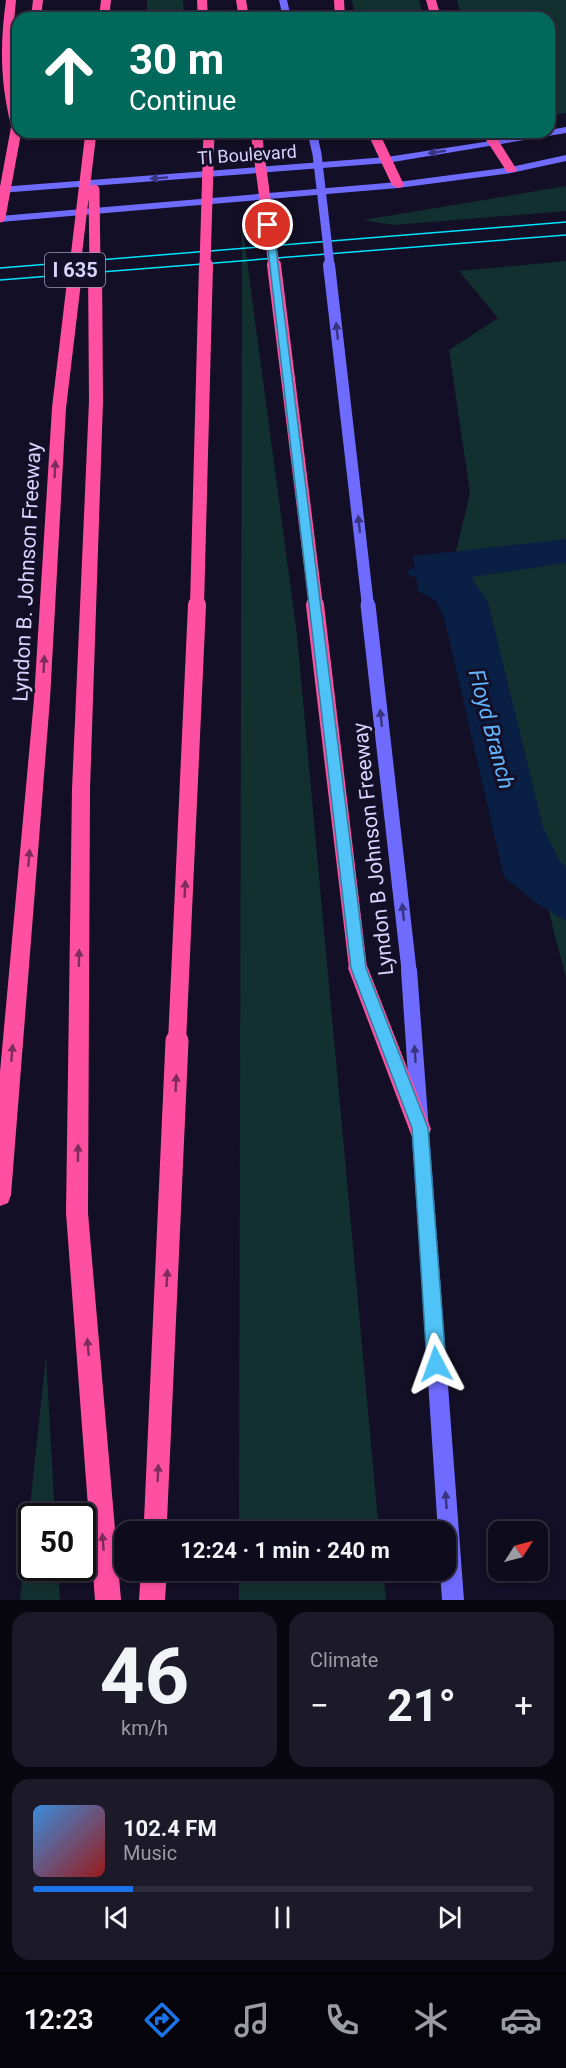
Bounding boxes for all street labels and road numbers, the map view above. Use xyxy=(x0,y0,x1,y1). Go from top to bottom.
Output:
street label: TI Boulevard xyxy=(196,141,297,168)
road number: I 635 xyxy=(45,253,105,287)
street label: Lyndon B. Johnson Freeway xyxy=(8,442,46,702)
street label: Lyndon B Johnson Freeway xyxy=(348,721,398,977)

